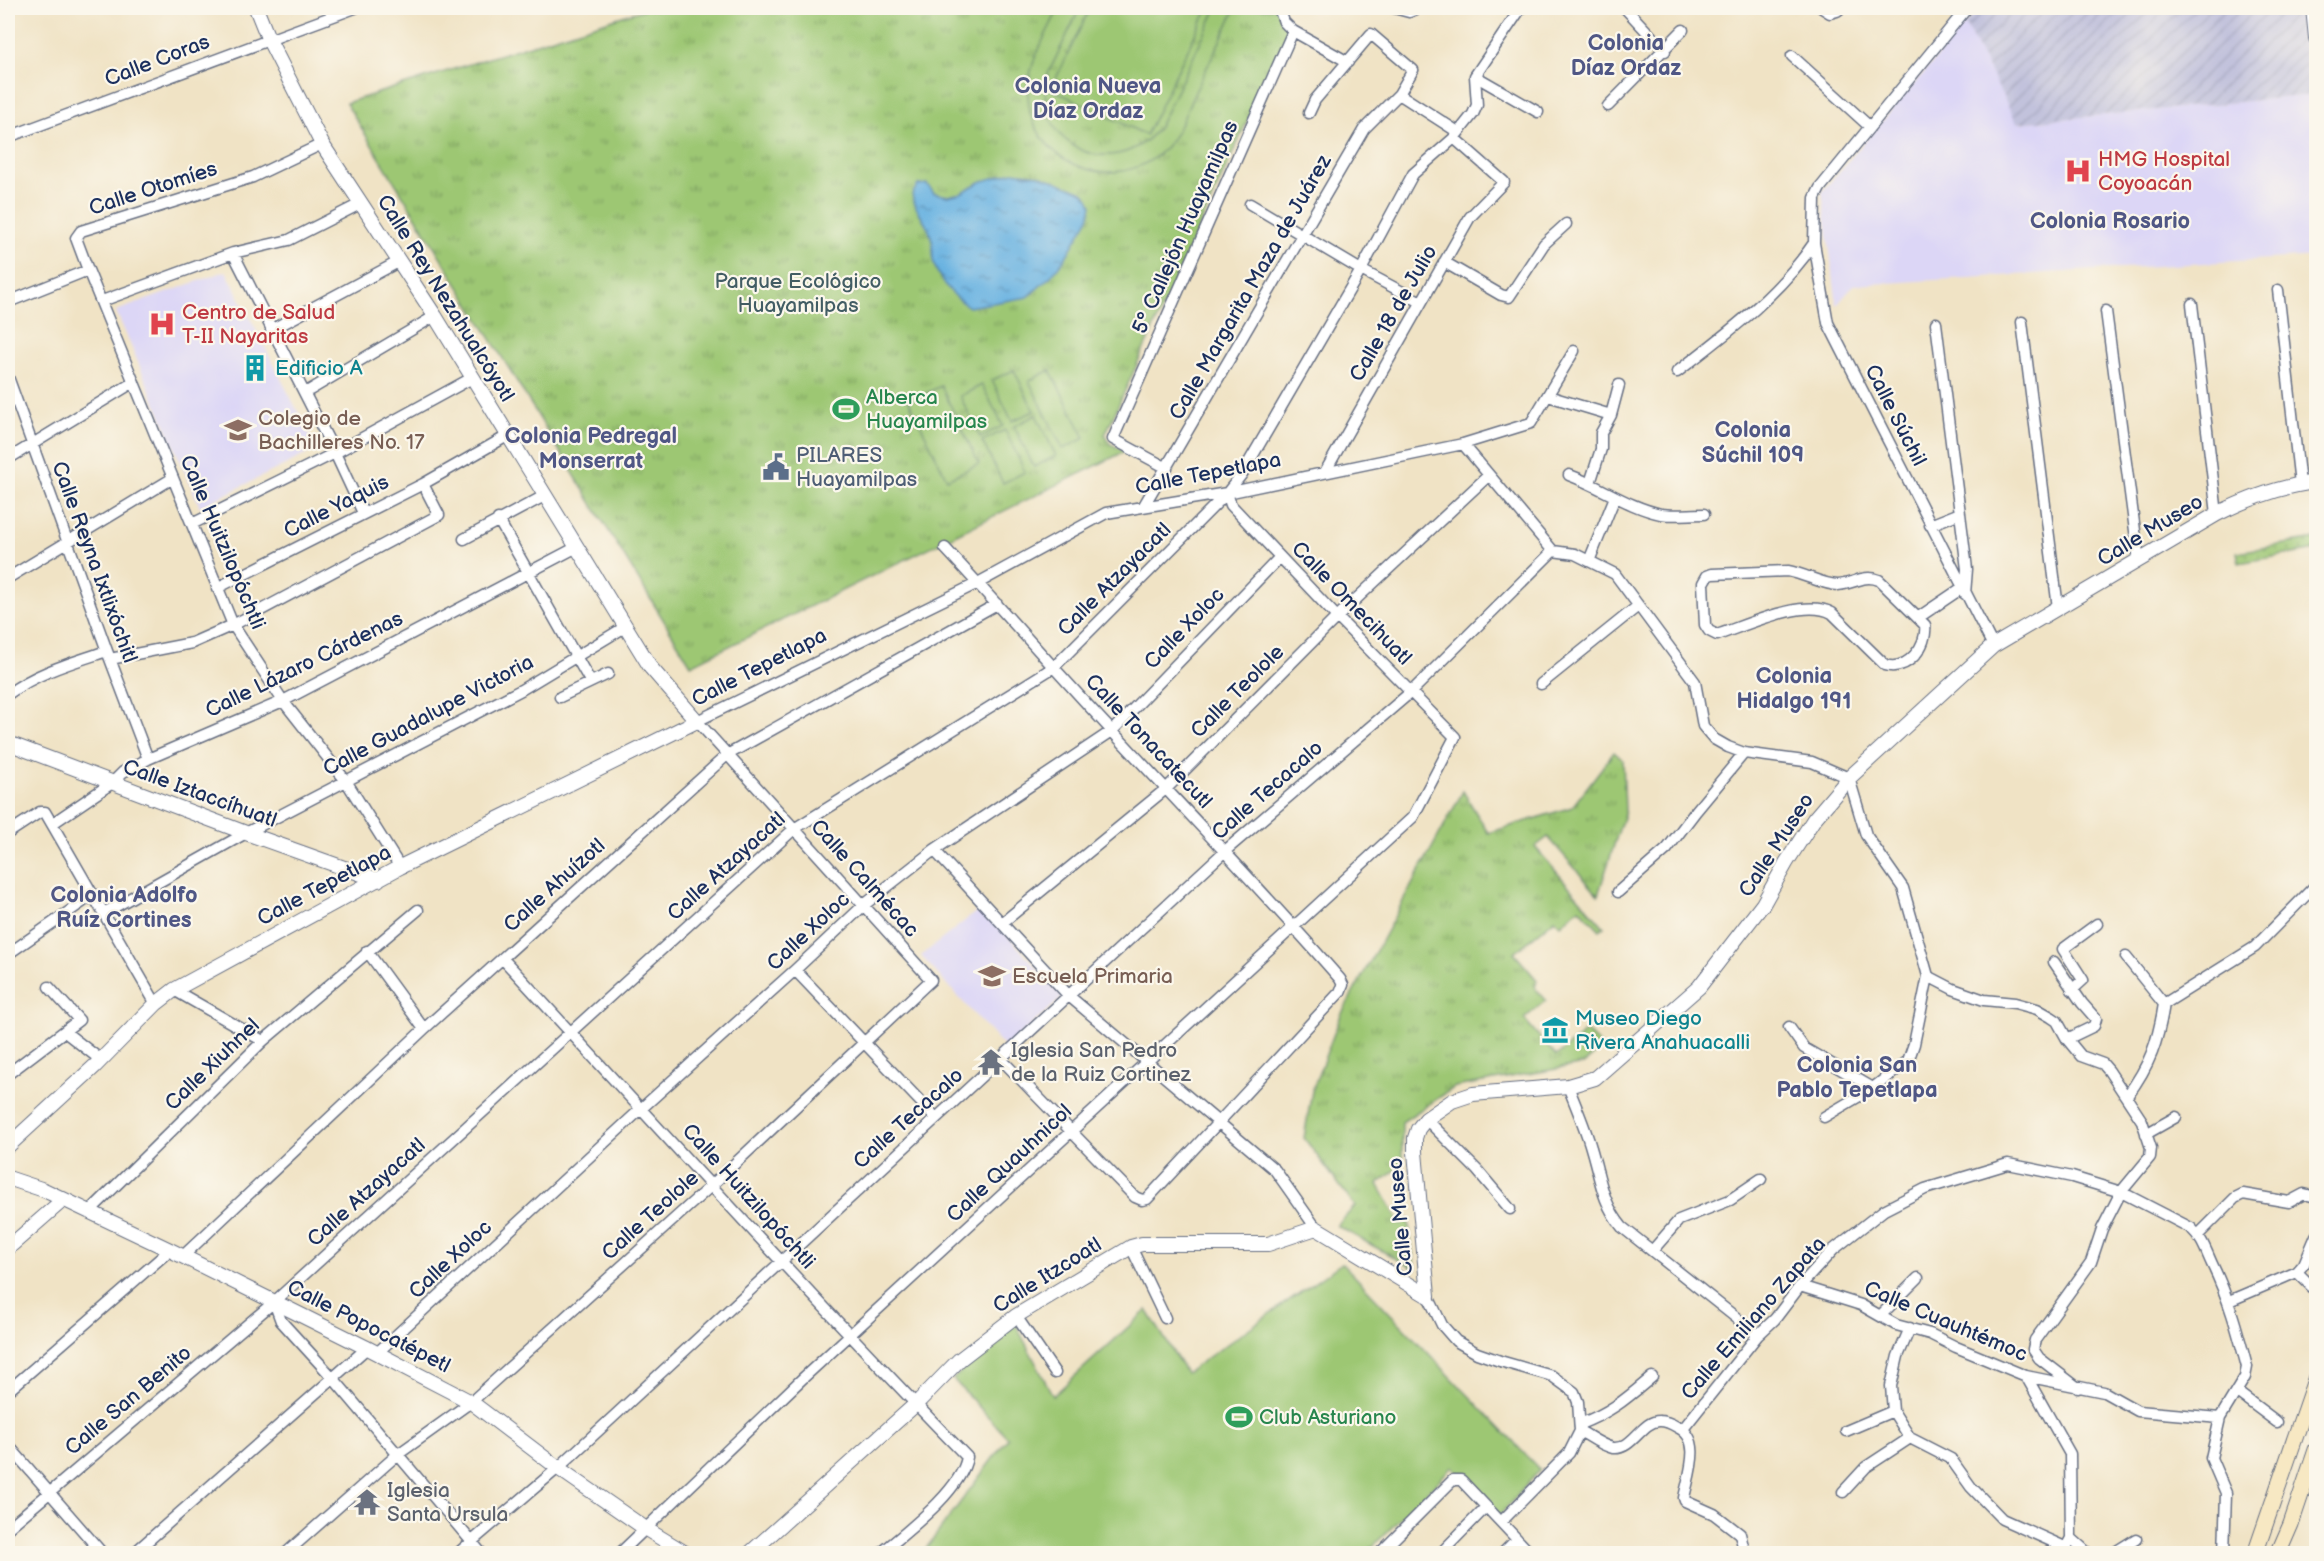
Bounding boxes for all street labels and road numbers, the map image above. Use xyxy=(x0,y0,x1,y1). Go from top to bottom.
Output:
street label: Calle Coras xyxy=(101,29,213,92)
street label: 5º Callejón Huayamilpas xyxy=(1127,117,1244,338)
street label: Calle Margarita Maza de Juárez xyxy=(1164,149,1337,424)
street label: Calle Otomíes xyxy=(86,156,220,221)
street label: Calle Rey Nezahualcóyotl xyxy=(372,190,520,406)
street label: Calle 18 de Julio xyxy=(1344,241,1443,386)
street label: Calle Súchil xyxy=(1859,360,1932,470)
street label: Calle Tepetlapa xyxy=(1133,447,1283,500)
street label: Calle Huitzilopóchtli xyxy=(175,451,271,633)
street label: Calle Reyna Ixtlixóchitl xyxy=(46,458,143,666)
street label: Calle Yaquis xyxy=(280,469,393,544)
street label: Calle Museo xyxy=(2093,489,2208,572)
street label: Calle Atzayacatl xyxy=(1052,517,1176,641)
street label: Calle Omecihuatl xyxy=(1286,536,1417,670)
street label: Calle Xoloc xyxy=(1139,582,1230,674)
street label: Calle Lázaro Cárdenas xyxy=(201,606,407,723)
street label: Calle Tepetlapa xyxy=(688,623,831,712)
street label: Calle Teolole xyxy=(1185,639,1289,743)
street label: Calle Guadalupe Victoria xyxy=(319,649,538,782)
street label: Calle Tonacatecutl xyxy=(1080,669,1217,814)
street label: Calle Tecacalo xyxy=(1207,735,1328,845)
street label: Calle Iztaccíhuatl xyxy=(119,754,280,833)
street label: Calle Museo xyxy=(1734,789,1819,902)
street label: Calle Atzayacatl xyxy=(662,807,790,926)
street label: Calle Calmécac xyxy=(805,814,924,942)
street label: Calle Ahuízotl xyxy=(498,833,610,937)
street label: Calle Tepetlapa xyxy=(253,840,395,931)
street label: Calle Xoloc xyxy=(762,887,855,976)
street label: Calle Xiuhnel xyxy=(160,1013,265,1116)
street label: Calle Tecacalo xyxy=(848,1063,968,1174)
street label: Calle Quauhnicol xyxy=(942,1099,1077,1228)
street label: Calle Huitzilopóchtli xyxy=(677,1118,820,1274)
street label: Calle Atzayacatl xyxy=(302,1133,430,1252)
street label: Calle Museo xyxy=(1383,1157,1418,1277)
street label: Calle Teolole xyxy=(597,1165,704,1265)
street label: Calle Xoloc xyxy=(404,1215,497,1304)
street label: Calle Itzcoatl xyxy=(988,1232,1106,1319)
street label: Calle Emiliano Zapata xyxy=(1676,1232,1831,1405)
street label: Calle Popocatépetl xyxy=(283,1274,455,1378)
street label: Calle Cuauhtémoc xyxy=(1860,1276,2031,1367)
street label: Calle San Benito xyxy=(60,1340,197,1460)

